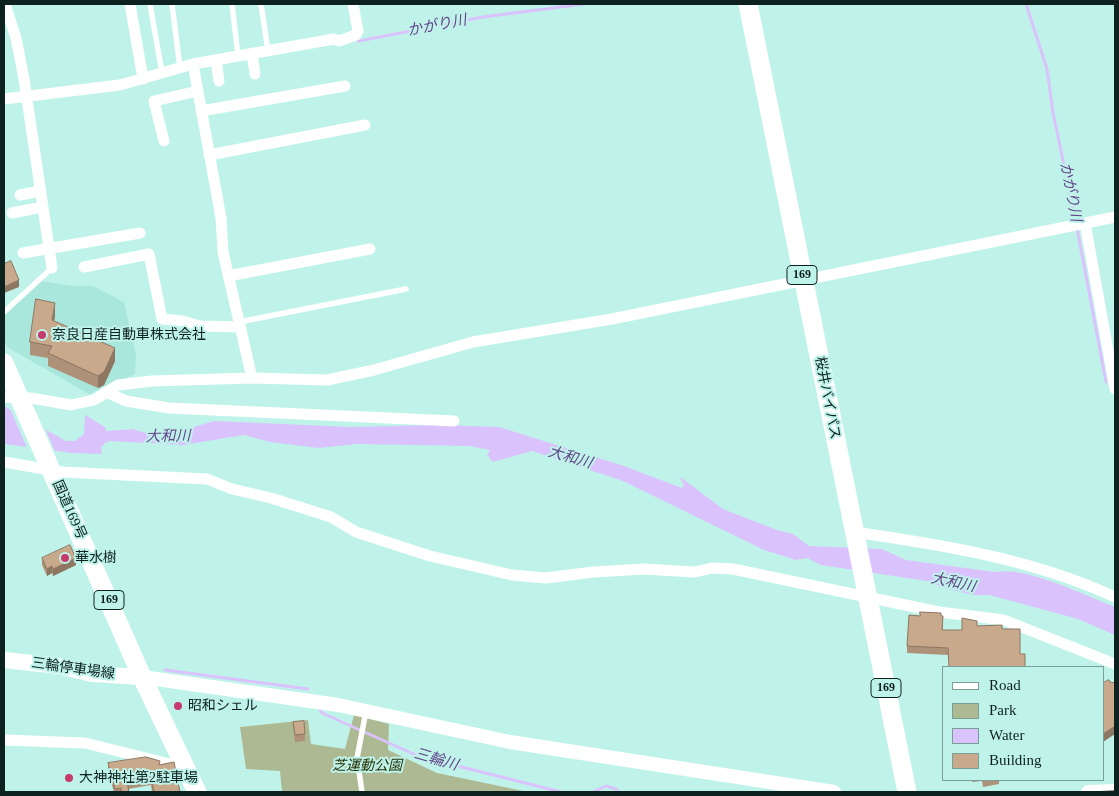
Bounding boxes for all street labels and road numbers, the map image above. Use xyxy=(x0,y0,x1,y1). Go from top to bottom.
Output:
road number: 169 xyxy=(787,266,817,284)
street label: 桜井バイパス xyxy=(811,355,843,441)
street label: 国道169号 xyxy=(49,478,89,542)
road number: 169 xyxy=(94,590,124,610)
street label: 三輪停車場線 xyxy=(30,655,116,683)
road number: 169 xyxy=(871,678,901,698)

